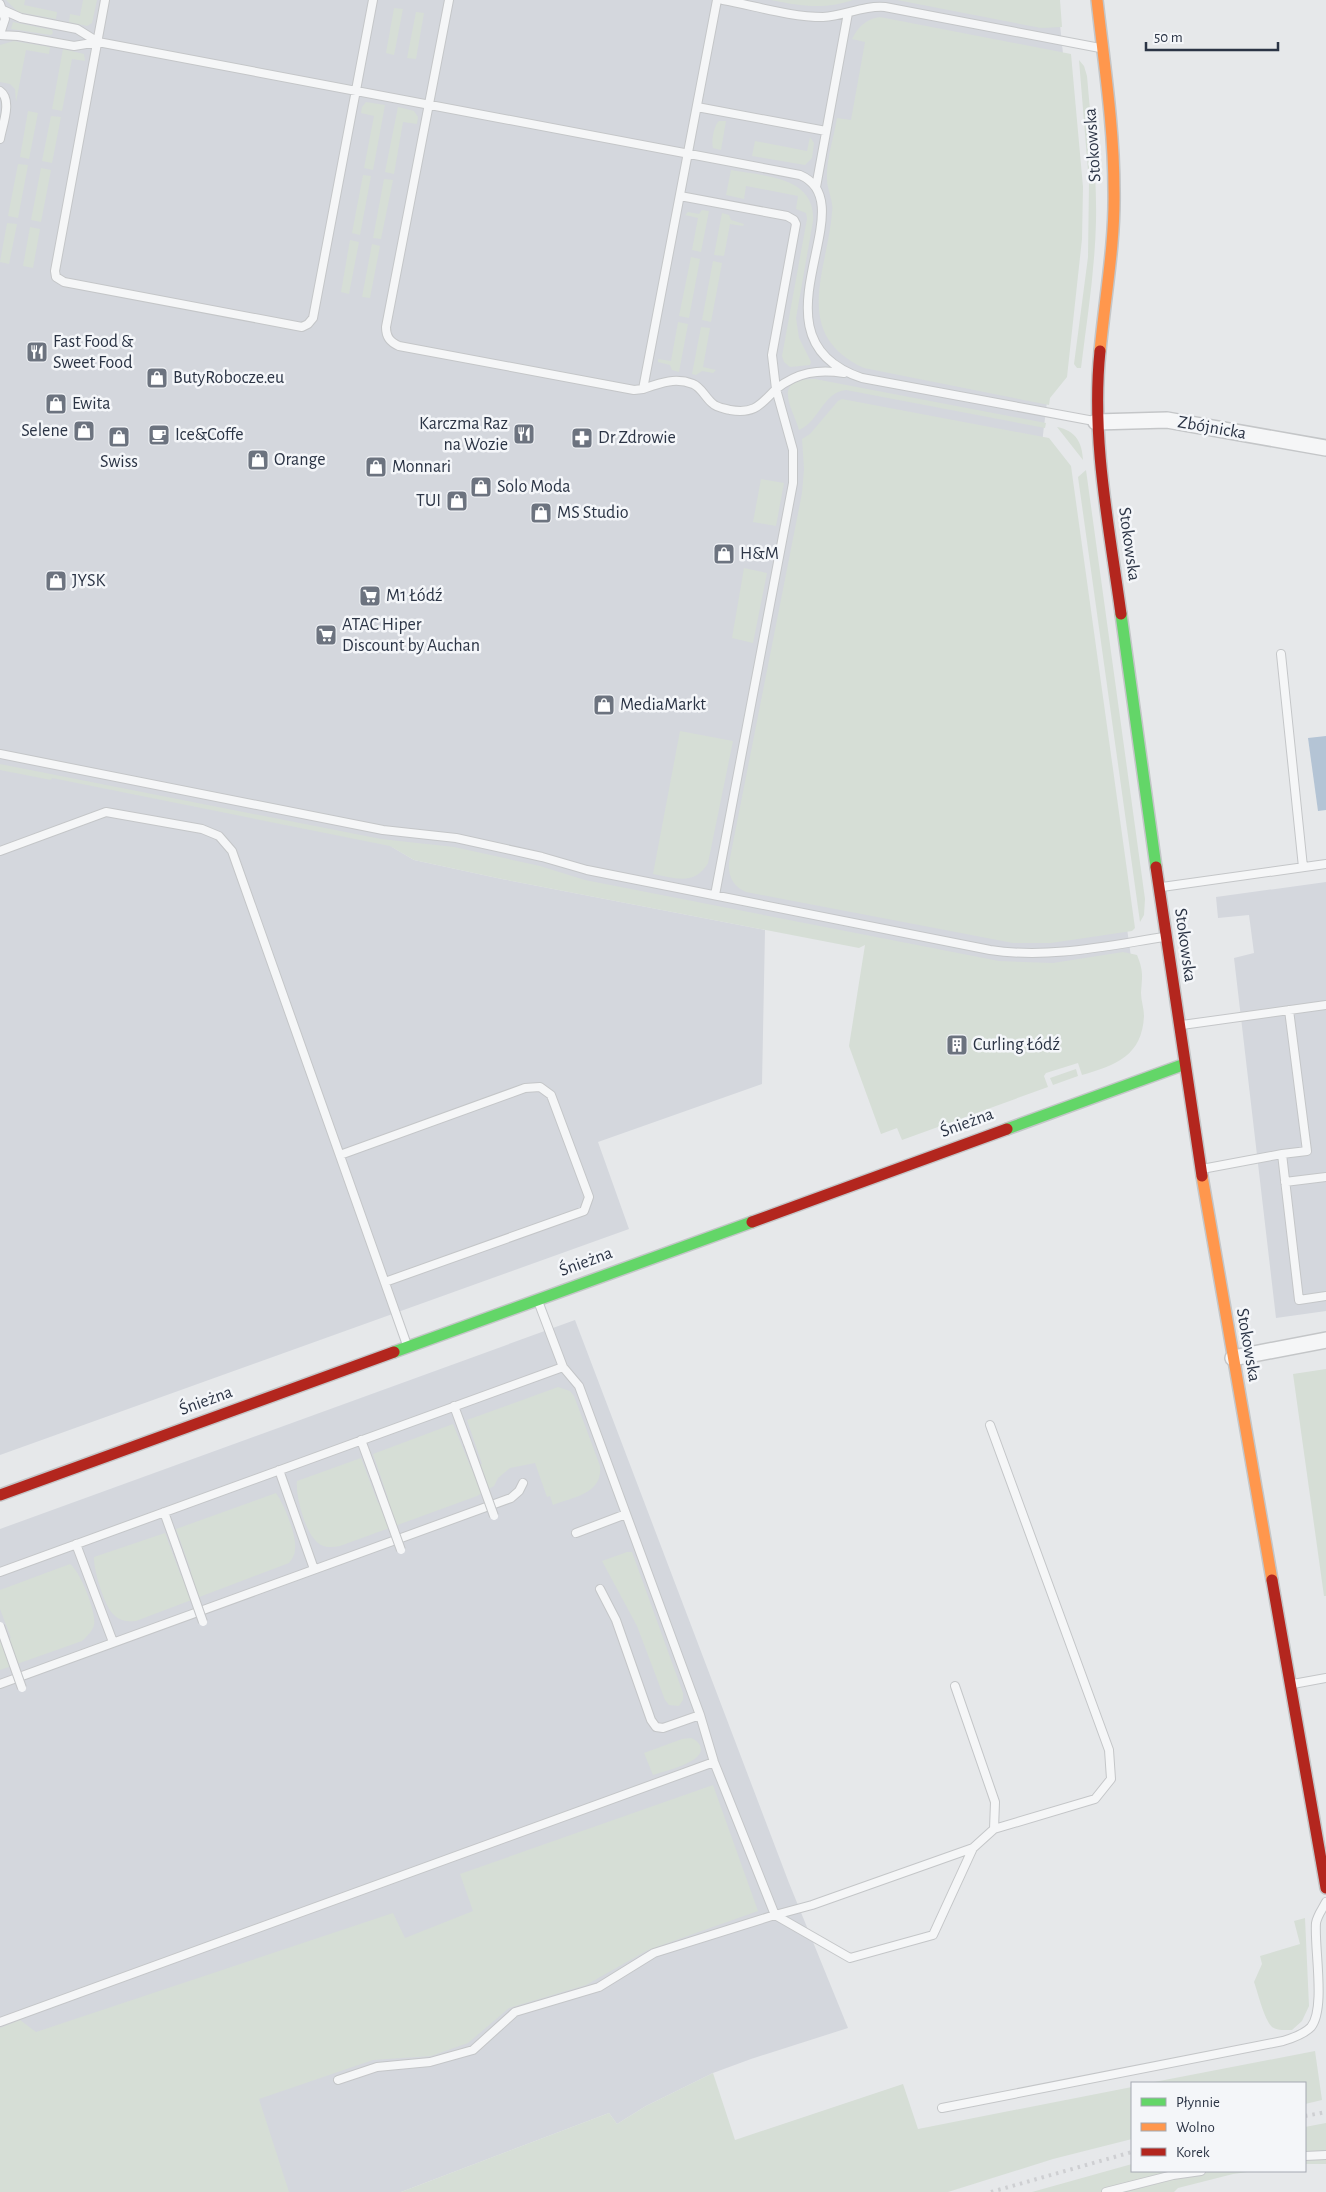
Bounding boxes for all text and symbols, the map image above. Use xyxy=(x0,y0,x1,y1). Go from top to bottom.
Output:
scale bar xyxy=(1146,20,1278,52)
text: 50 m xyxy=(1154,30,1183,45)
street label: Stokowska xyxy=(1081,107,1105,183)
place label: Fast Food & Sweet Food xyxy=(53,333,134,372)
restaurant icon: Fast Food & Sweet Food xyxy=(25,340,49,364)
shop icon: ButyRobocze.eu xyxy=(145,366,169,390)
place label: ButyRobocze.eu xyxy=(173,369,284,387)
shop icon: Ewita xyxy=(44,392,68,416)
place label: Ewita xyxy=(72,395,111,413)
street label: Zbójnicka xyxy=(1176,413,1248,443)
place label: Karczma Raz na Wozie xyxy=(419,415,508,454)
shop icon: Selene xyxy=(72,419,96,443)
place label: Selene xyxy=(21,422,68,440)
restaurant icon: Karczma Raz na Wozie xyxy=(512,422,536,446)
cafe icon: Ice&Coffe xyxy=(147,423,171,447)
shop icon: Swiss xyxy=(107,425,131,449)
place label: Ice&Coffe xyxy=(175,426,244,444)
pharmacy icon: Dr Zdrowie xyxy=(570,426,594,450)
place label: Dr Zdrowie xyxy=(598,429,676,447)
shop icon: Orange xyxy=(246,448,270,472)
place label: Orange xyxy=(274,451,326,469)
place label: Swiss xyxy=(100,453,138,471)
shop icon: Monnari xyxy=(364,455,388,479)
place label: Monnari xyxy=(392,458,451,476)
shop icon: Solo Moda xyxy=(469,475,493,499)
place label: Solo Moda xyxy=(497,478,571,496)
shop icon: TUI xyxy=(445,489,469,513)
place label: TUI xyxy=(416,492,441,510)
shop icon: MS Studio xyxy=(529,501,553,525)
place label: MS Studio xyxy=(557,504,629,522)
street label: Stokowska xyxy=(1115,506,1143,582)
shop icon: H&M xyxy=(712,542,736,566)
place label: H&M xyxy=(740,545,779,563)
shop icon: JYSK xyxy=(44,569,68,593)
place label: JYSK xyxy=(72,572,106,590)
supermarket icon: M1 Łódź xyxy=(358,584,382,608)
place label: M1 Łódź xyxy=(386,587,442,605)
place label: ATAC Hiper Discount by Auchan xyxy=(342,616,480,655)
supermarket icon: ATAC Hiper Discount by Auchan xyxy=(314,623,338,647)
shop icon: MediaMarkt xyxy=(592,693,616,717)
place label: MediaMarkt xyxy=(620,696,706,714)
street label: Stokowska xyxy=(1171,907,1199,983)
building icon: Curling Łódź xyxy=(945,1033,969,1057)
place label: Curling Łódź xyxy=(973,1036,1060,1054)
street label: Śnieżna xyxy=(937,1102,996,1141)
street label: Śnieżna xyxy=(556,1241,615,1280)
street label: Stokowska xyxy=(1233,1307,1263,1383)
street label: Śnieżna xyxy=(176,1380,235,1419)
legend xyxy=(1131,2082,1306,2172)
text: Płynnie xyxy=(1176,2095,1220,2110)
text: Wolno xyxy=(1176,2120,1215,2135)
text: Korek xyxy=(1176,2145,1210,2160)

